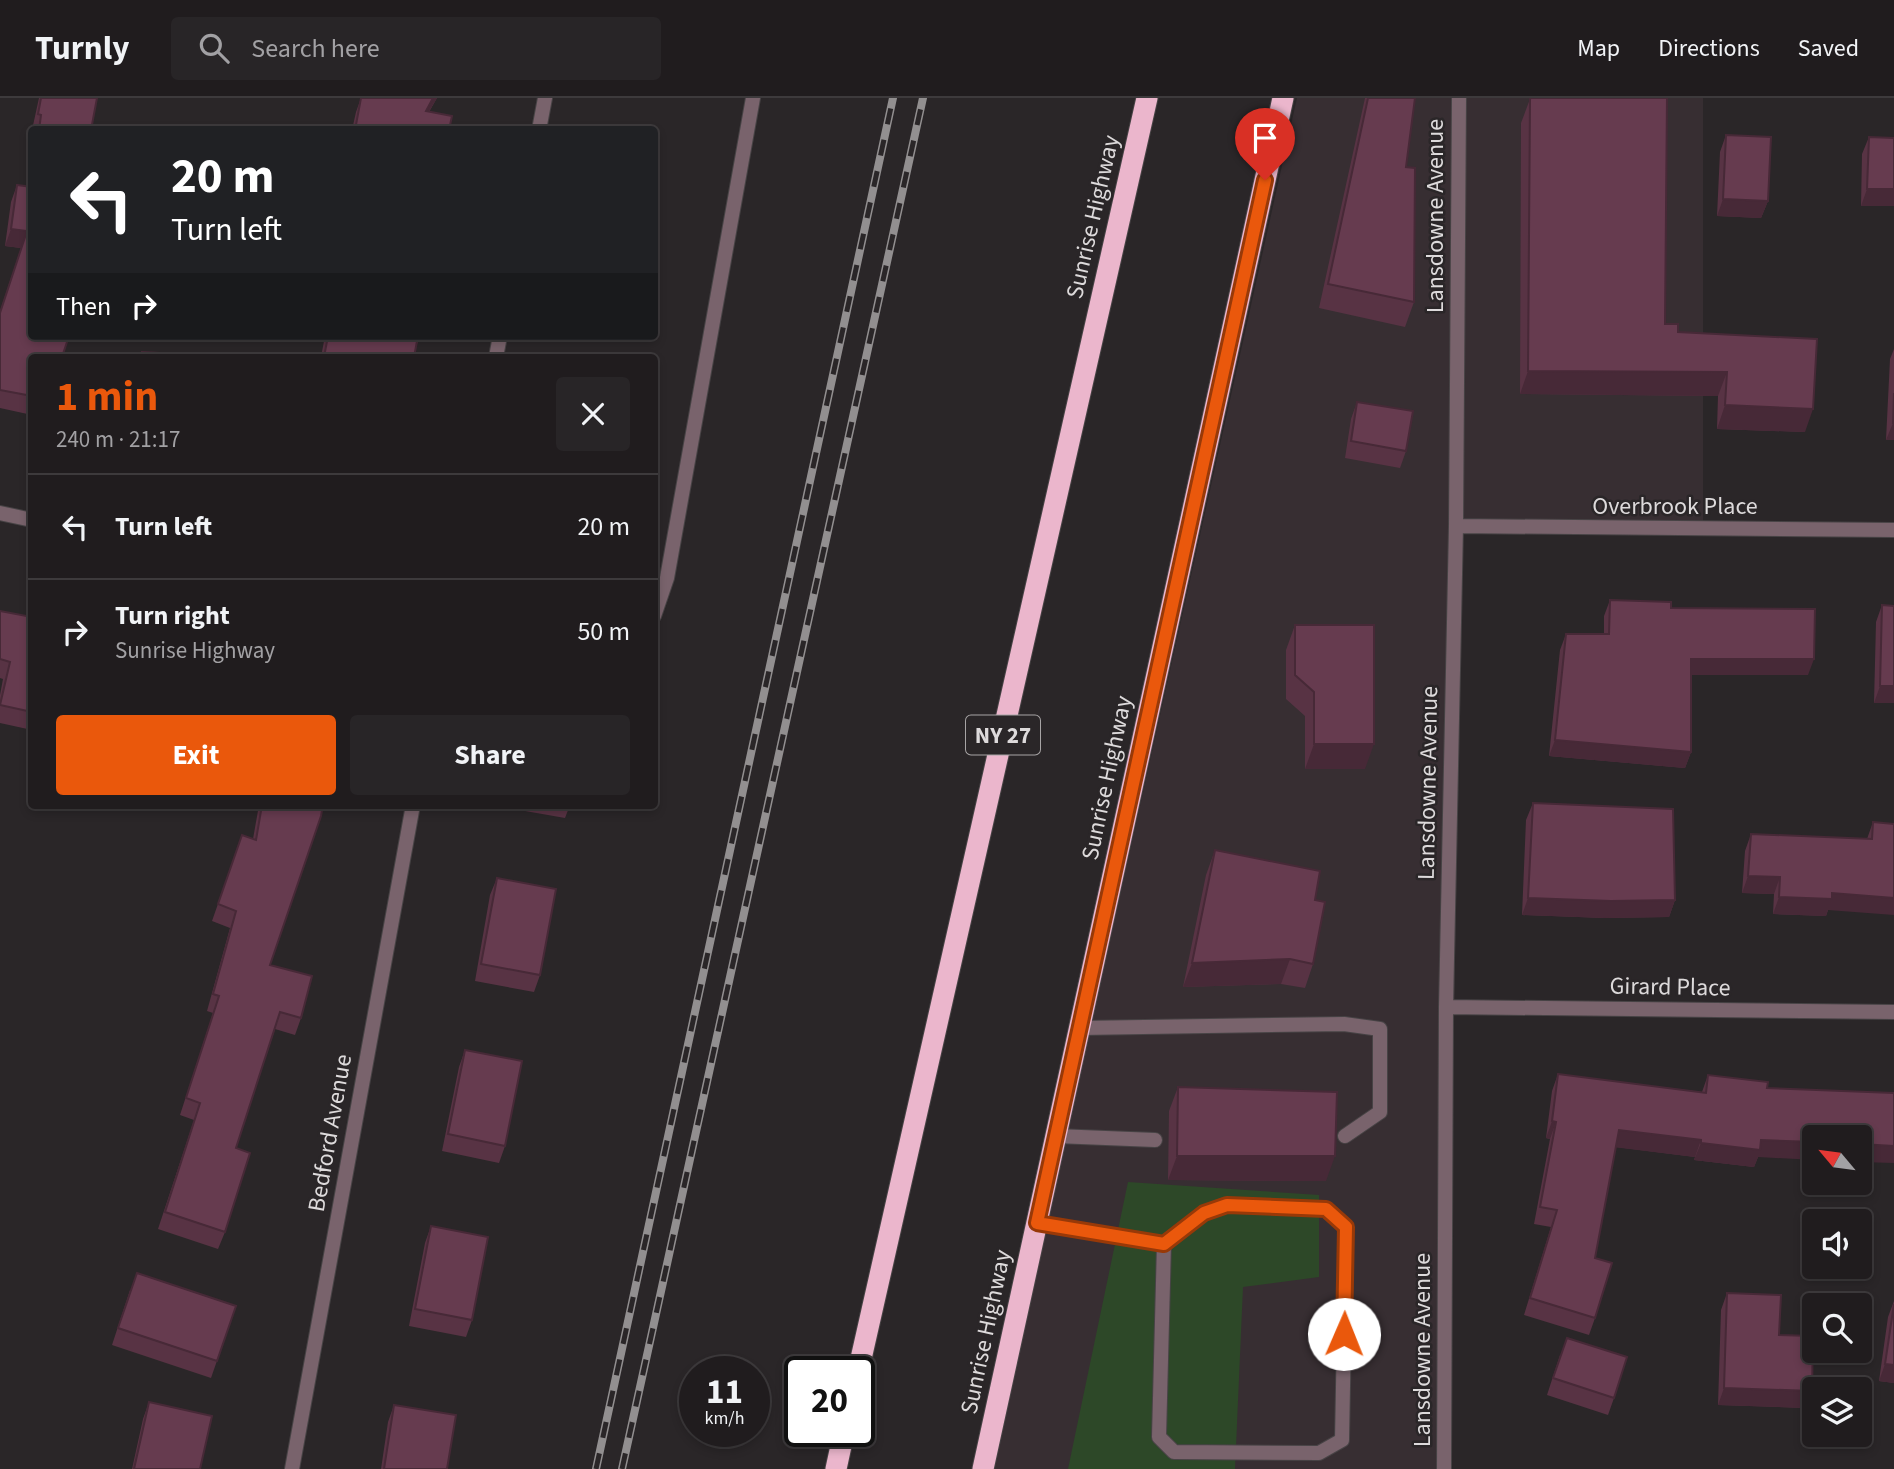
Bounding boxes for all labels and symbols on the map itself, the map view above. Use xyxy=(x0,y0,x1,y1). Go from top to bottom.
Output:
pin xyxy=(1235,108,1295,180)
street label: Lansdowne Avenue xyxy=(1418,119,1453,313)
street label: Sunrise Highway xyxy=(1057,132,1129,302)
street label: Overbrook Place xyxy=(1592,489,1758,524)
street label: Lansdowne Avenue xyxy=(1409,686,1447,880)
street label: Sunrise Highway xyxy=(1073,693,1141,863)
road number: NY 27 xyxy=(966,716,1040,754)
street label: Girard Place xyxy=(1609,968,1731,1006)
street label: Bedford Avenue xyxy=(299,1052,361,1214)
north arrow xyxy=(1802,1125,1872,1195)
street label: Sunrise Highway xyxy=(952,1247,1020,1417)
street label: Lansdowne Avenue xyxy=(1405,1253,1440,1447)
position arrow xyxy=(1307,1297,1381,1371)
speed limit sign: 20 xyxy=(784,1356,875,1447)

